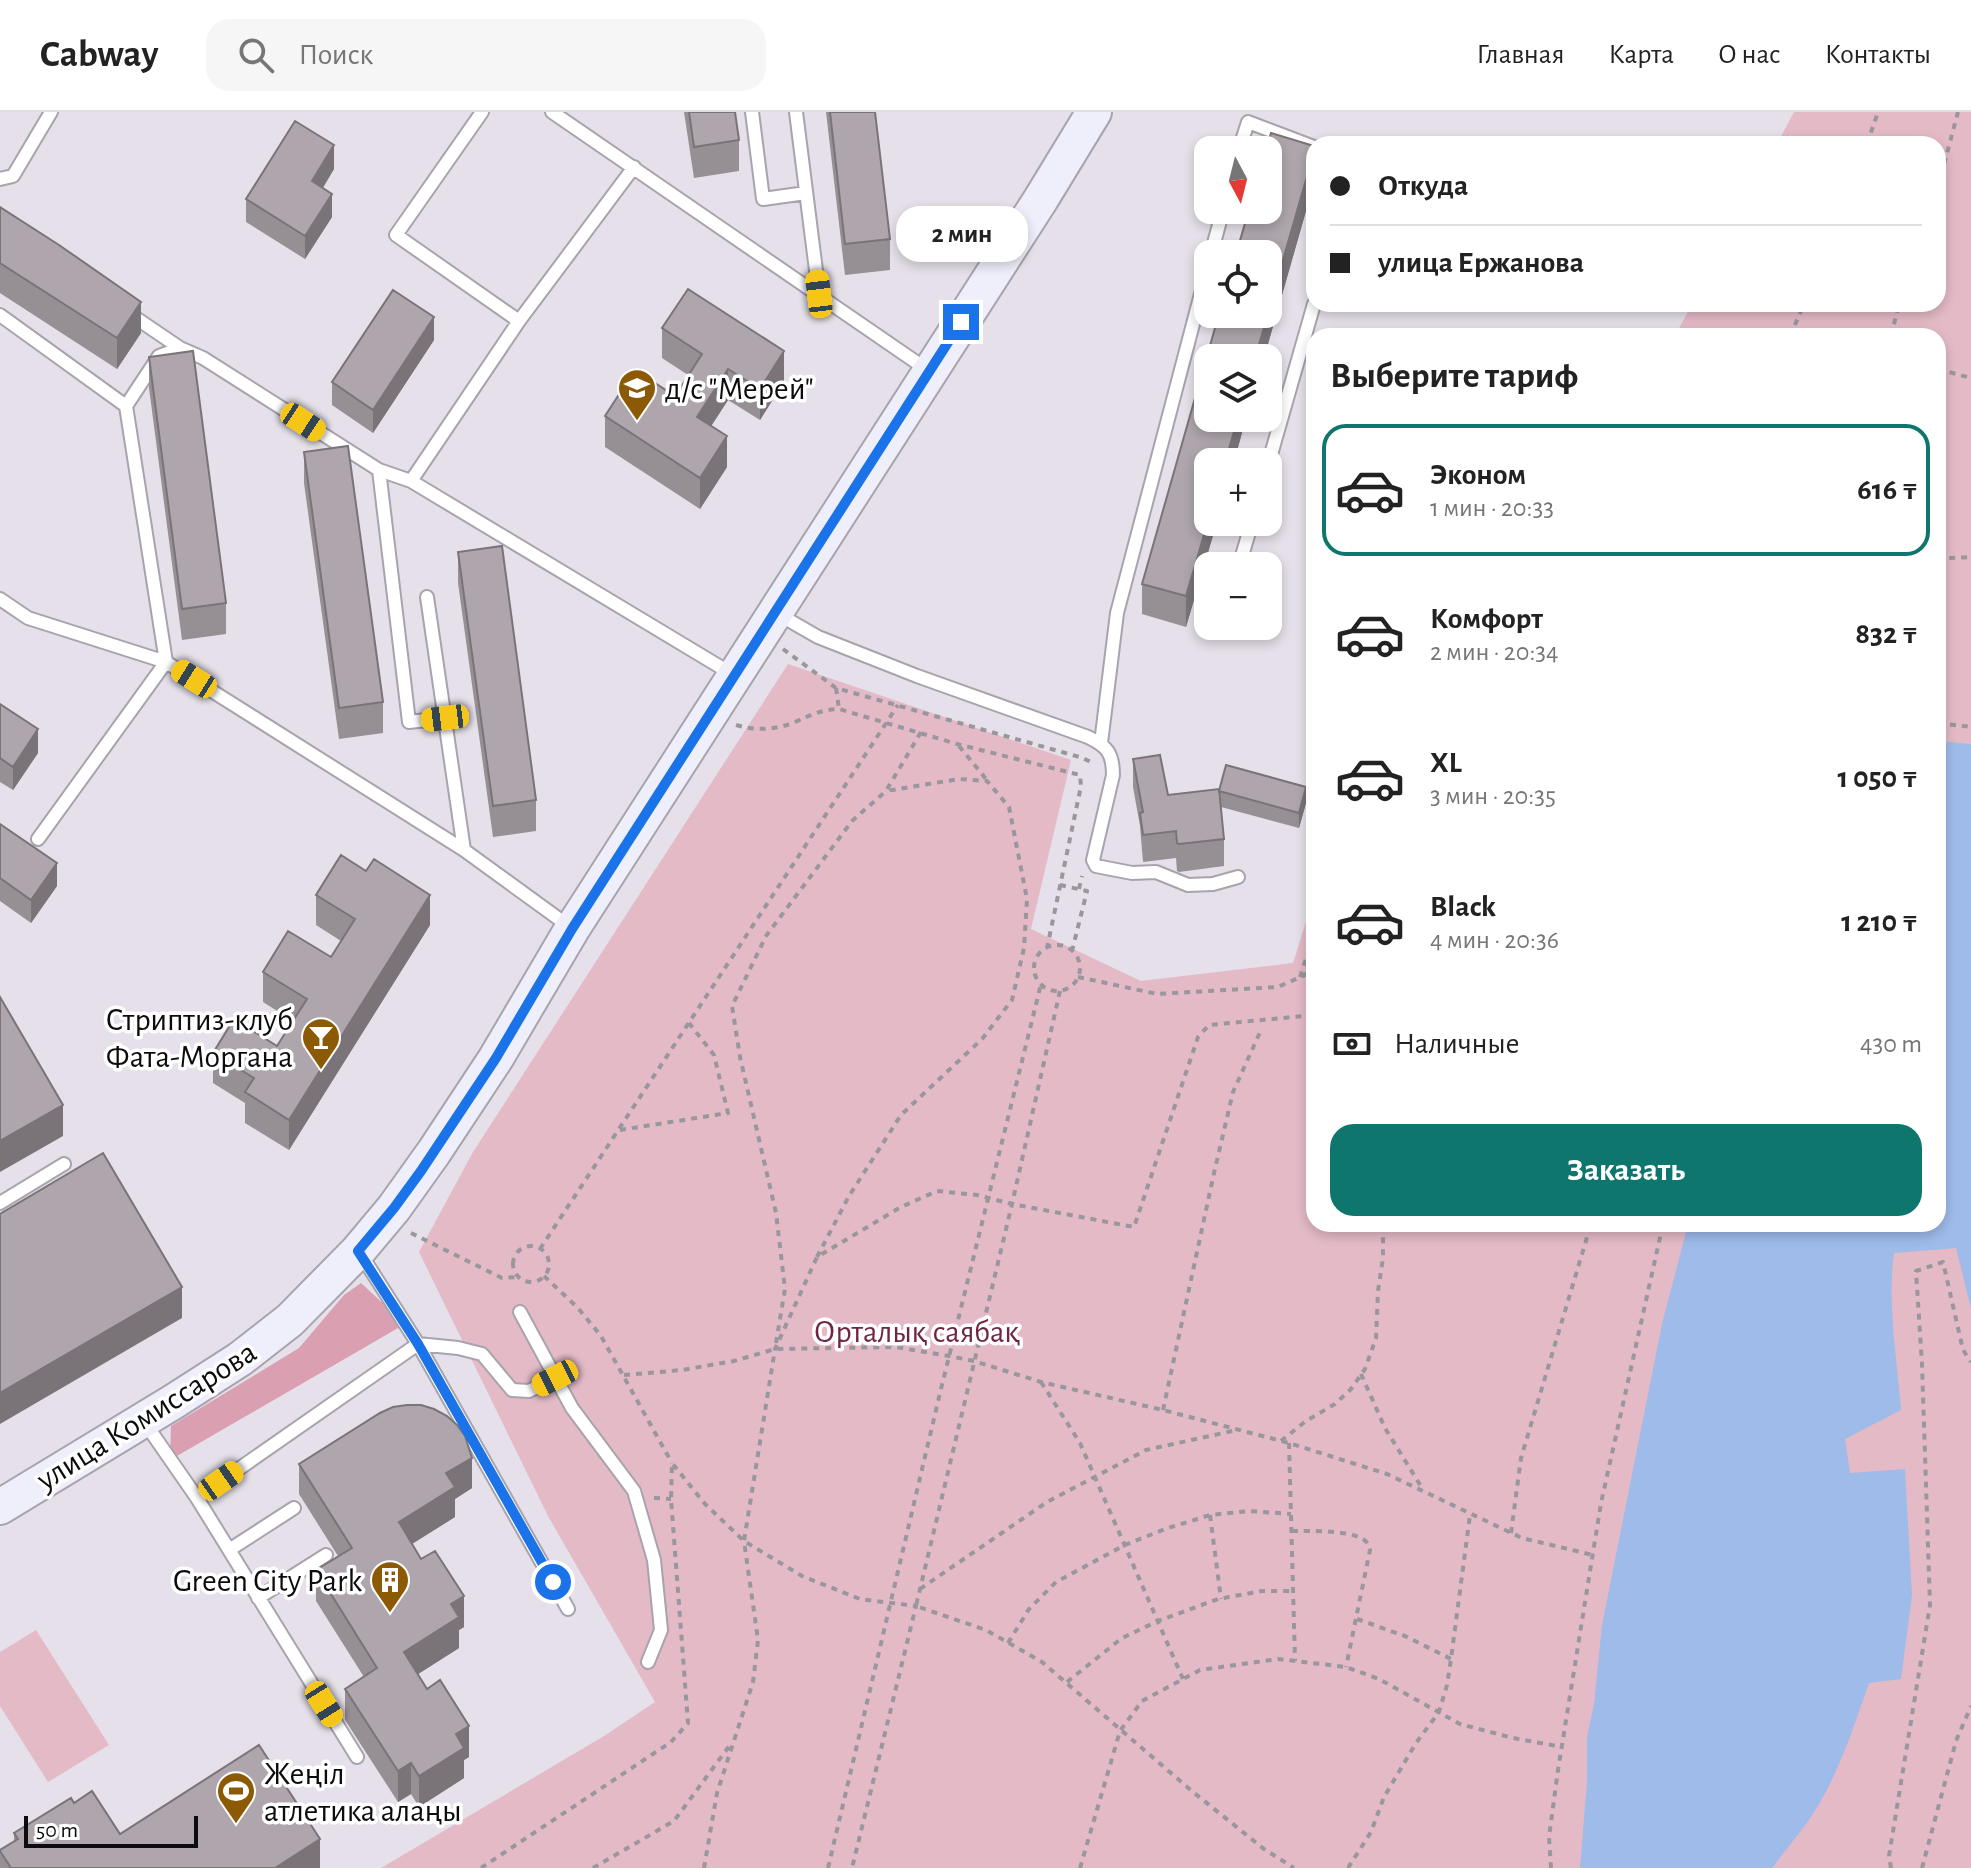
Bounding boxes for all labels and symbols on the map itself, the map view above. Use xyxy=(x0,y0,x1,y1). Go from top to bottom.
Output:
north arrow xyxy=(1194,136,1282,224)
callout: 2 мин xyxy=(895,206,1027,262)
car xyxy=(804,269,834,319)
route end xyxy=(943,304,979,340)
school or university icon: д/с "Мерей" xyxy=(616,367,658,422)
place label: д/с "Мерей" xyxy=(665,373,814,405)
car xyxy=(276,399,330,445)
car xyxy=(167,656,221,702)
car xyxy=(420,703,470,733)
place label: Стриптиз-клуб Фата-Моргана xyxy=(106,1004,293,1073)
bar icon: Стриптиз-клуб Фата-Моргана xyxy=(300,1016,342,1071)
park label: Орталық саябақ xyxy=(814,1316,1020,1348)
street label: улица Комиссарова xyxy=(30,1336,262,1497)
car xyxy=(528,1356,582,1400)
car xyxy=(194,1457,248,1505)
building icon: Green City Park xyxy=(369,1559,411,1614)
route start xyxy=(535,1564,571,1600)
place label: Green City Park xyxy=(173,1565,362,1597)
car xyxy=(301,1677,347,1731)
place label: Жеңіл атлетика алаңы xyxy=(264,1758,462,1827)
sports icon: Жеңіл атлетика алаңы xyxy=(215,1770,257,1825)
scale bar xyxy=(24,1812,198,1848)

